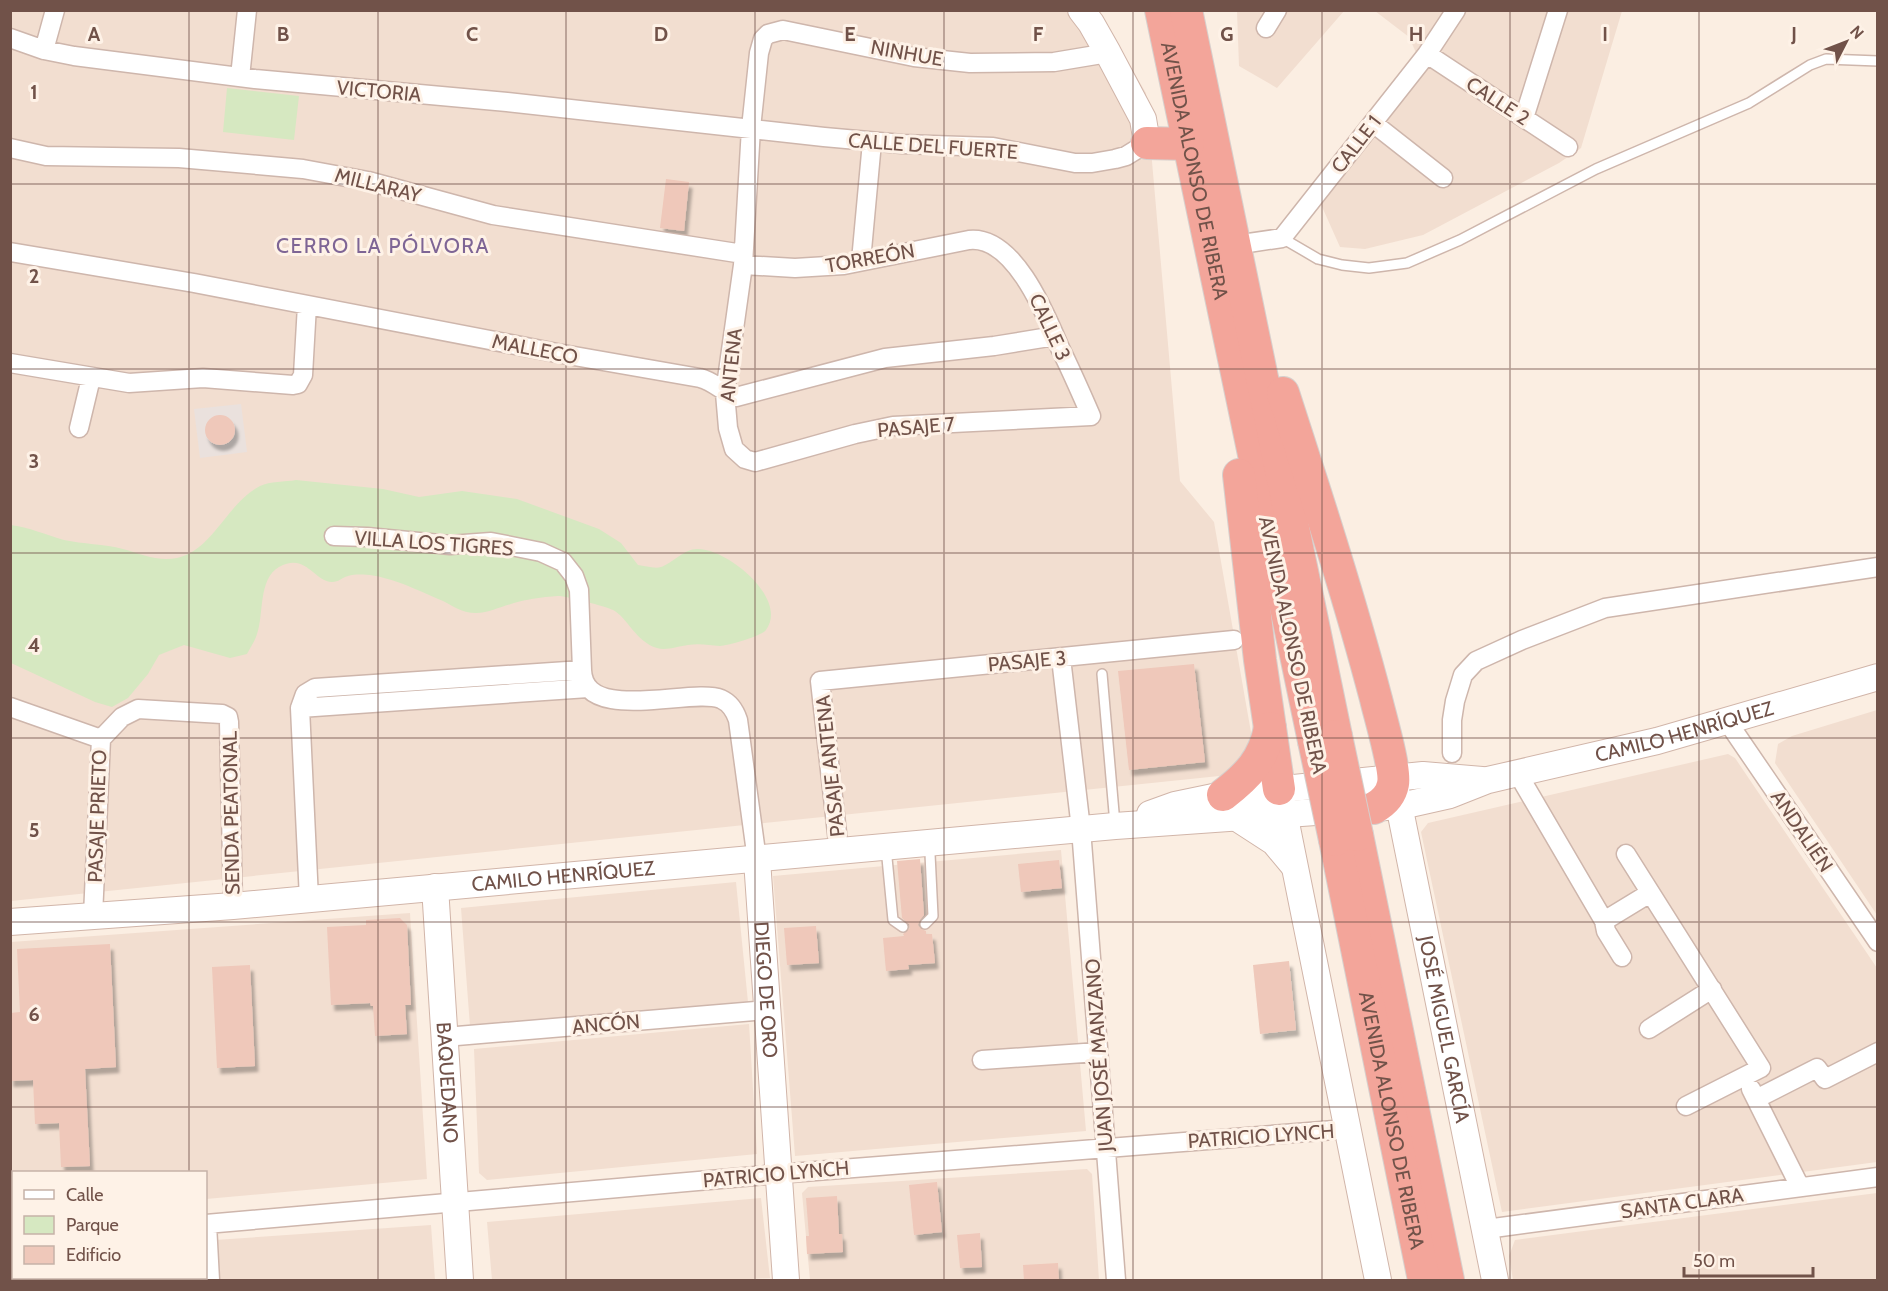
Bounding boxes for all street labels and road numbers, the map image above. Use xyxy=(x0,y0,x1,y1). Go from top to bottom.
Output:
street label: NINHUE xyxy=(869,35,945,71)
street label: AVENIDA ALONSO DE RIBERA xyxy=(1156,39,1233,302)
street label: CALLE 2 xyxy=(1462,72,1534,130)
street label: VICTORIA xyxy=(336,75,423,107)
street label: CALLE 1 xyxy=(1326,110,1386,178)
street label: CALLE DEL FUERTE xyxy=(847,128,1019,164)
street label: MILLARAY xyxy=(332,163,424,207)
street label: TORREÓN xyxy=(824,238,916,278)
street label: CALLE 3 xyxy=(1024,290,1076,364)
street label: ANTENA xyxy=(715,326,747,403)
street label: MALLECO xyxy=(490,329,580,369)
street label: PASAJE 7 xyxy=(876,412,956,442)
street label: AVENIDA ALONSO DE RIBERA xyxy=(1254,514,1332,777)
street label: VILLA LOS TIGRES xyxy=(354,525,515,561)
street label: PASAJE 3 xyxy=(987,646,1067,676)
street label: PASAJE ANTENA xyxy=(811,693,849,838)
street label: CAMILO HENRÍQUEZ xyxy=(1593,696,1776,767)
street label: SENDA PEATONAL xyxy=(218,731,244,895)
street label: PASAJE PRIETO xyxy=(83,749,111,883)
street label: ANDALIÉN xyxy=(1766,786,1838,876)
street label: CAMILO HENRÍQUEZ xyxy=(470,856,656,896)
street label: DIEGO DE ORO xyxy=(749,921,783,1059)
street label: JOSÉ MIGUEL GARCÍA xyxy=(1414,933,1475,1125)
street label: JUAN JOSÉ MANZANO xyxy=(1080,958,1118,1153)
street label: AVENIDA ALONSO DE RIBERA xyxy=(1354,989,1430,1252)
street label: ANCÓN xyxy=(571,1009,641,1039)
street label: BAQUEDANO xyxy=(432,1021,463,1144)
street label: PATRICIO LYNCH xyxy=(1187,1119,1335,1153)
street label: PATRICIO LYNCH xyxy=(702,1156,850,1192)
street label: SANTA CLARA xyxy=(1619,1182,1745,1223)

